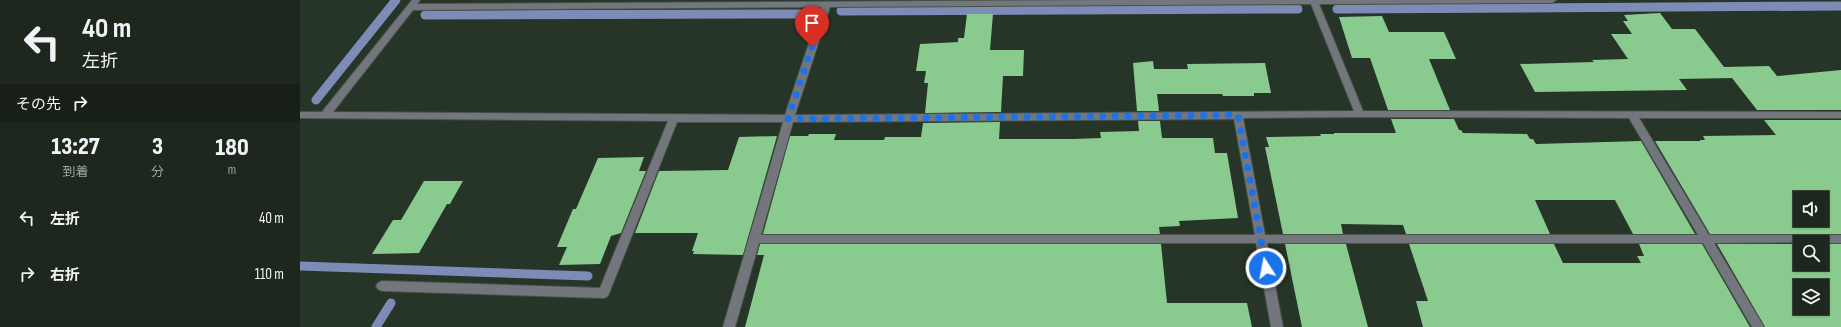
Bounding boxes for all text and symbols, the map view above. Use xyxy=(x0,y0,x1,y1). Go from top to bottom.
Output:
pin xyxy=(795,6,829,47)
text: 40 m xyxy=(82,12,131,45)
icon: arrive xyxy=(801,12,823,34)
icon: left xyxy=(16,16,68,68)
text: 左折 xyxy=(82,51,118,72)
icon: right xyxy=(69,92,91,114)
text: その先 xyxy=(16,95,61,114)
text: 13:27 xyxy=(51,132,100,161)
text: 3 xyxy=(152,132,163,161)
text: 180 xyxy=(215,133,249,162)
text: m xyxy=(228,162,236,178)
text: 到着 xyxy=(62,164,88,180)
text: 分 xyxy=(151,164,164,180)
map controls xyxy=(1793,191,1829,315)
button: sound xyxy=(1793,191,1829,227)
icon: left xyxy=(16,207,38,229)
text: 40 m xyxy=(259,209,284,228)
text: 左折 xyxy=(50,210,80,229)
button: search xyxy=(1793,235,1829,271)
position arrow xyxy=(1245,247,1287,289)
icon: right xyxy=(16,263,38,285)
text: 110 m xyxy=(255,265,284,284)
text: 右折 xyxy=(50,266,80,285)
button: layers xyxy=(1793,279,1829,315)

